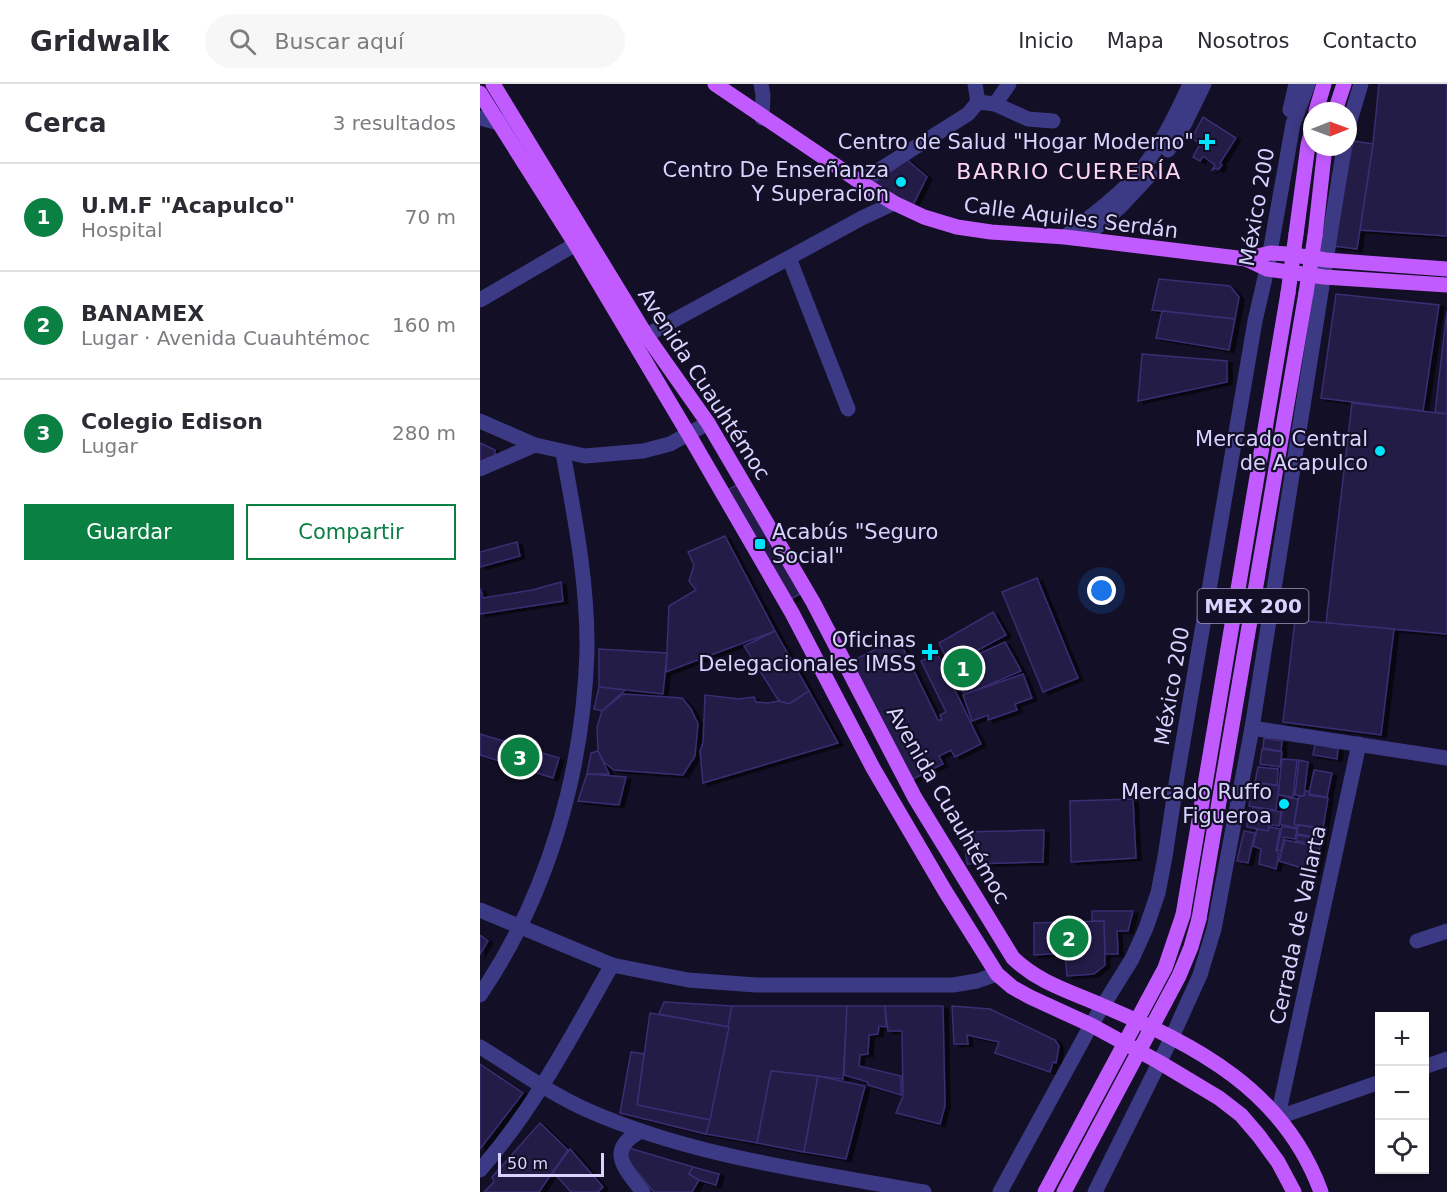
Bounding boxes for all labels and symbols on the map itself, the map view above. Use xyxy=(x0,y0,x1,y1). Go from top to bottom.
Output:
north arrow xyxy=(1303,102,1357,156)
place label: Centro de Salud "Hogar Moderno" xyxy=(838,130,1194,154)
marker: Centro de Salud "Hogar Moderno" xyxy=(1198,133,1216,151)
street label: México 200 xyxy=(1235,146,1279,268)
place label: Centro De Enseñanza Y Superacion xyxy=(663,158,889,206)
district label: BARRIO CUERERÍA xyxy=(956,159,1182,184)
marker: Centro De Enseñanza Y Superacion xyxy=(894,175,908,189)
street label: Calle Aquiles Serdán xyxy=(963,193,1179,243)
street label: Avenida Cuauhtémoc xyxy=(633,284,775,484)
place label: Mercado Central de Acapulco xyxy=(1195,427,1368,475)
marker: Mercado Central de Acapulco xyxy=(1373,444,1387,458)
place label: Acabús "Seguro Social" xyxy=(772,520,938,568)
marker: Acabús "Seguro Social" xyxy=(753,537,767,551)
your location xyxy=(1087,576,1116,605)
road number: MEX 200 xyxy=(1198,589,1308,623)
street label: México 200 xyxy=(1150,625,1194,747)
place label: Oficinas Delegacionales IMSS xyxy=(698,628,916,676)
marker: Oficinas Delegacionales IMSS xyxy=(921,643,939,661)
pin: 1 xyxy=(944,646,982,690)
street label: Avenida Cuauhtémoc xyxy=(882,702,1014,908)
pin: 3 xyxy=(500,734,540,780)
place label: Mercado Ruffo Figueroa xyxy=(1121,780,1272,828)
marker: Mercado Ruffo Figueroa xyxy=(1277,797,1291,811)
street label: Cerrada de Vallarta xyxy=(1265,823,1331,1027)
pin: 2 xyxy=(1050,916,1088,960)
scale bar xyxy=(498,1150,604,1178)

